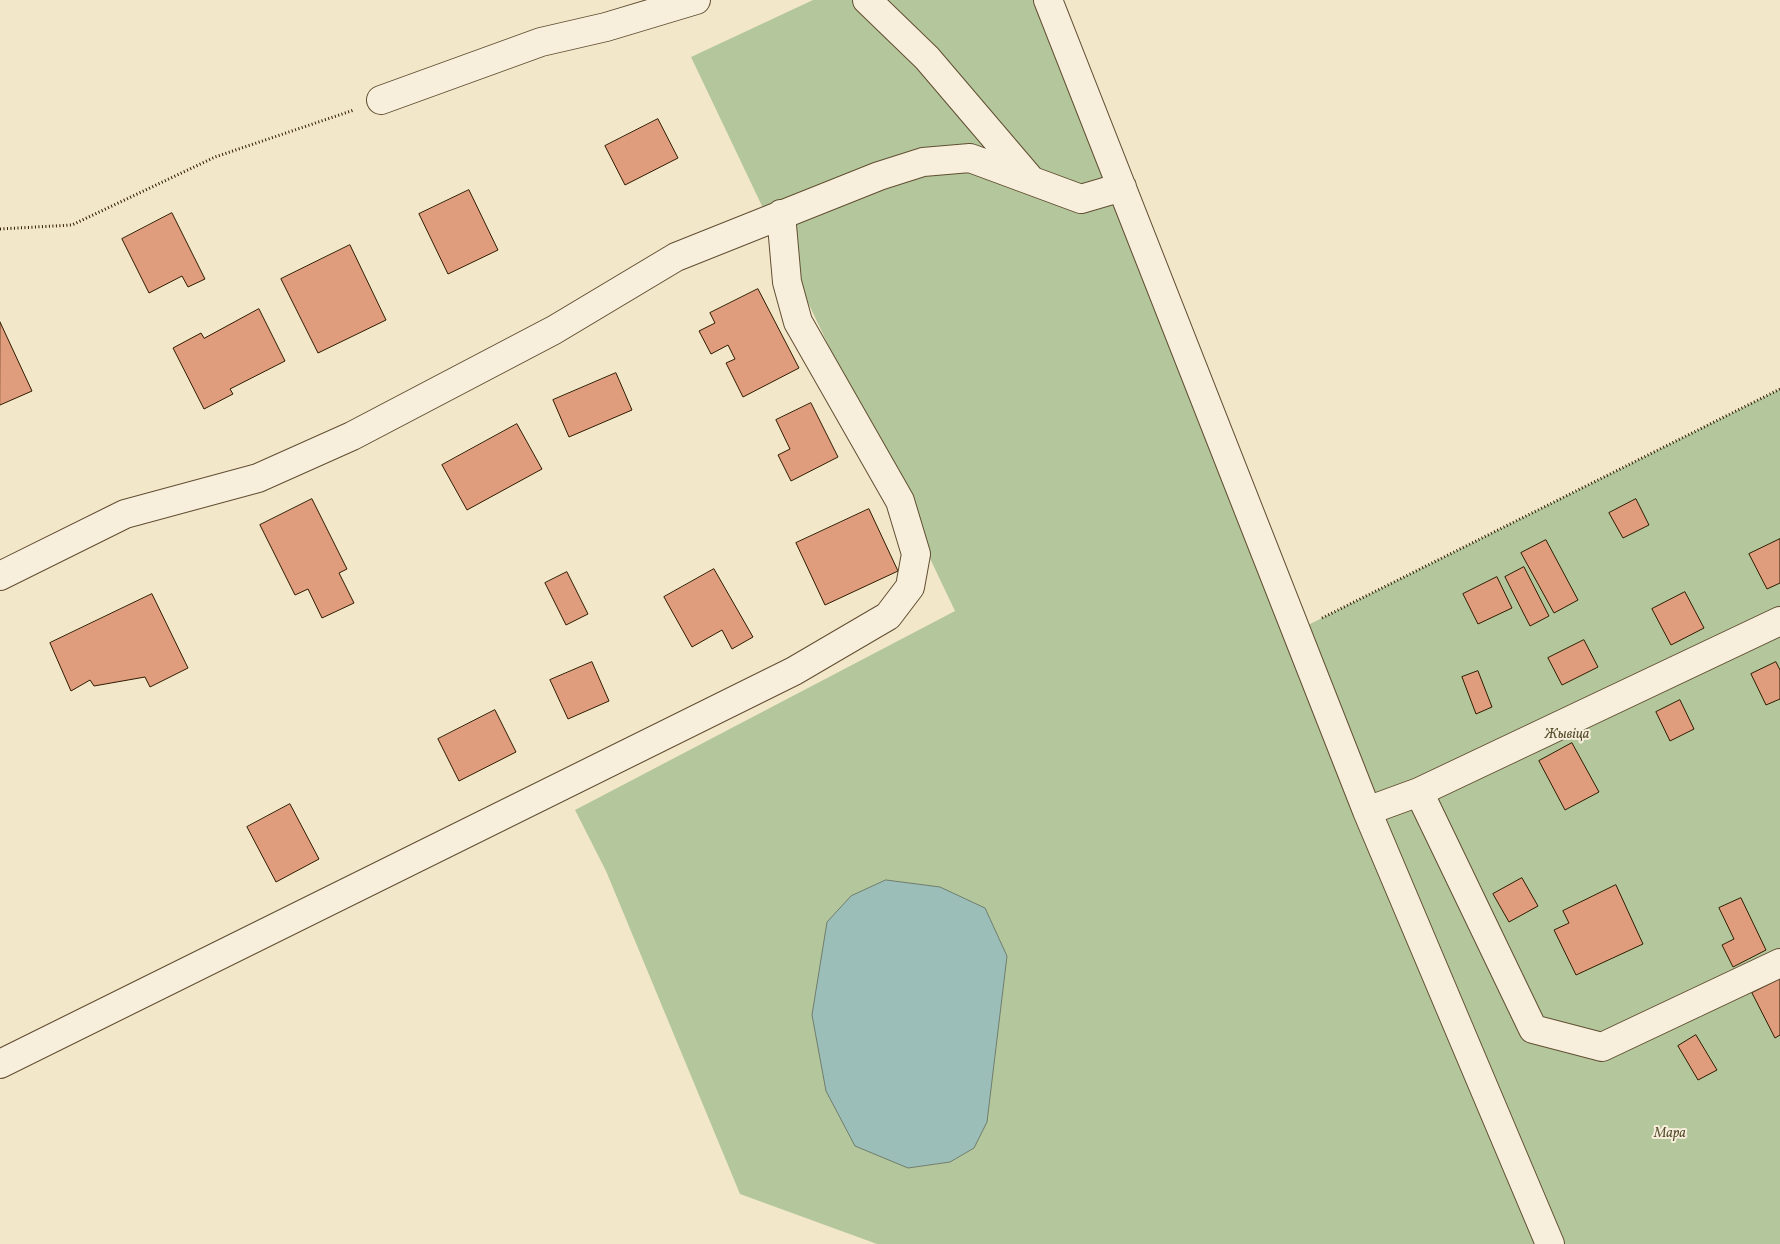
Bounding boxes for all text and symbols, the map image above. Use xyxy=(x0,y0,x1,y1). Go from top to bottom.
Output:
park label: Жывіца xyxy=(1545,727,1589,743)
park label: Мара xyxy=(1654,1126,1686,1142)

